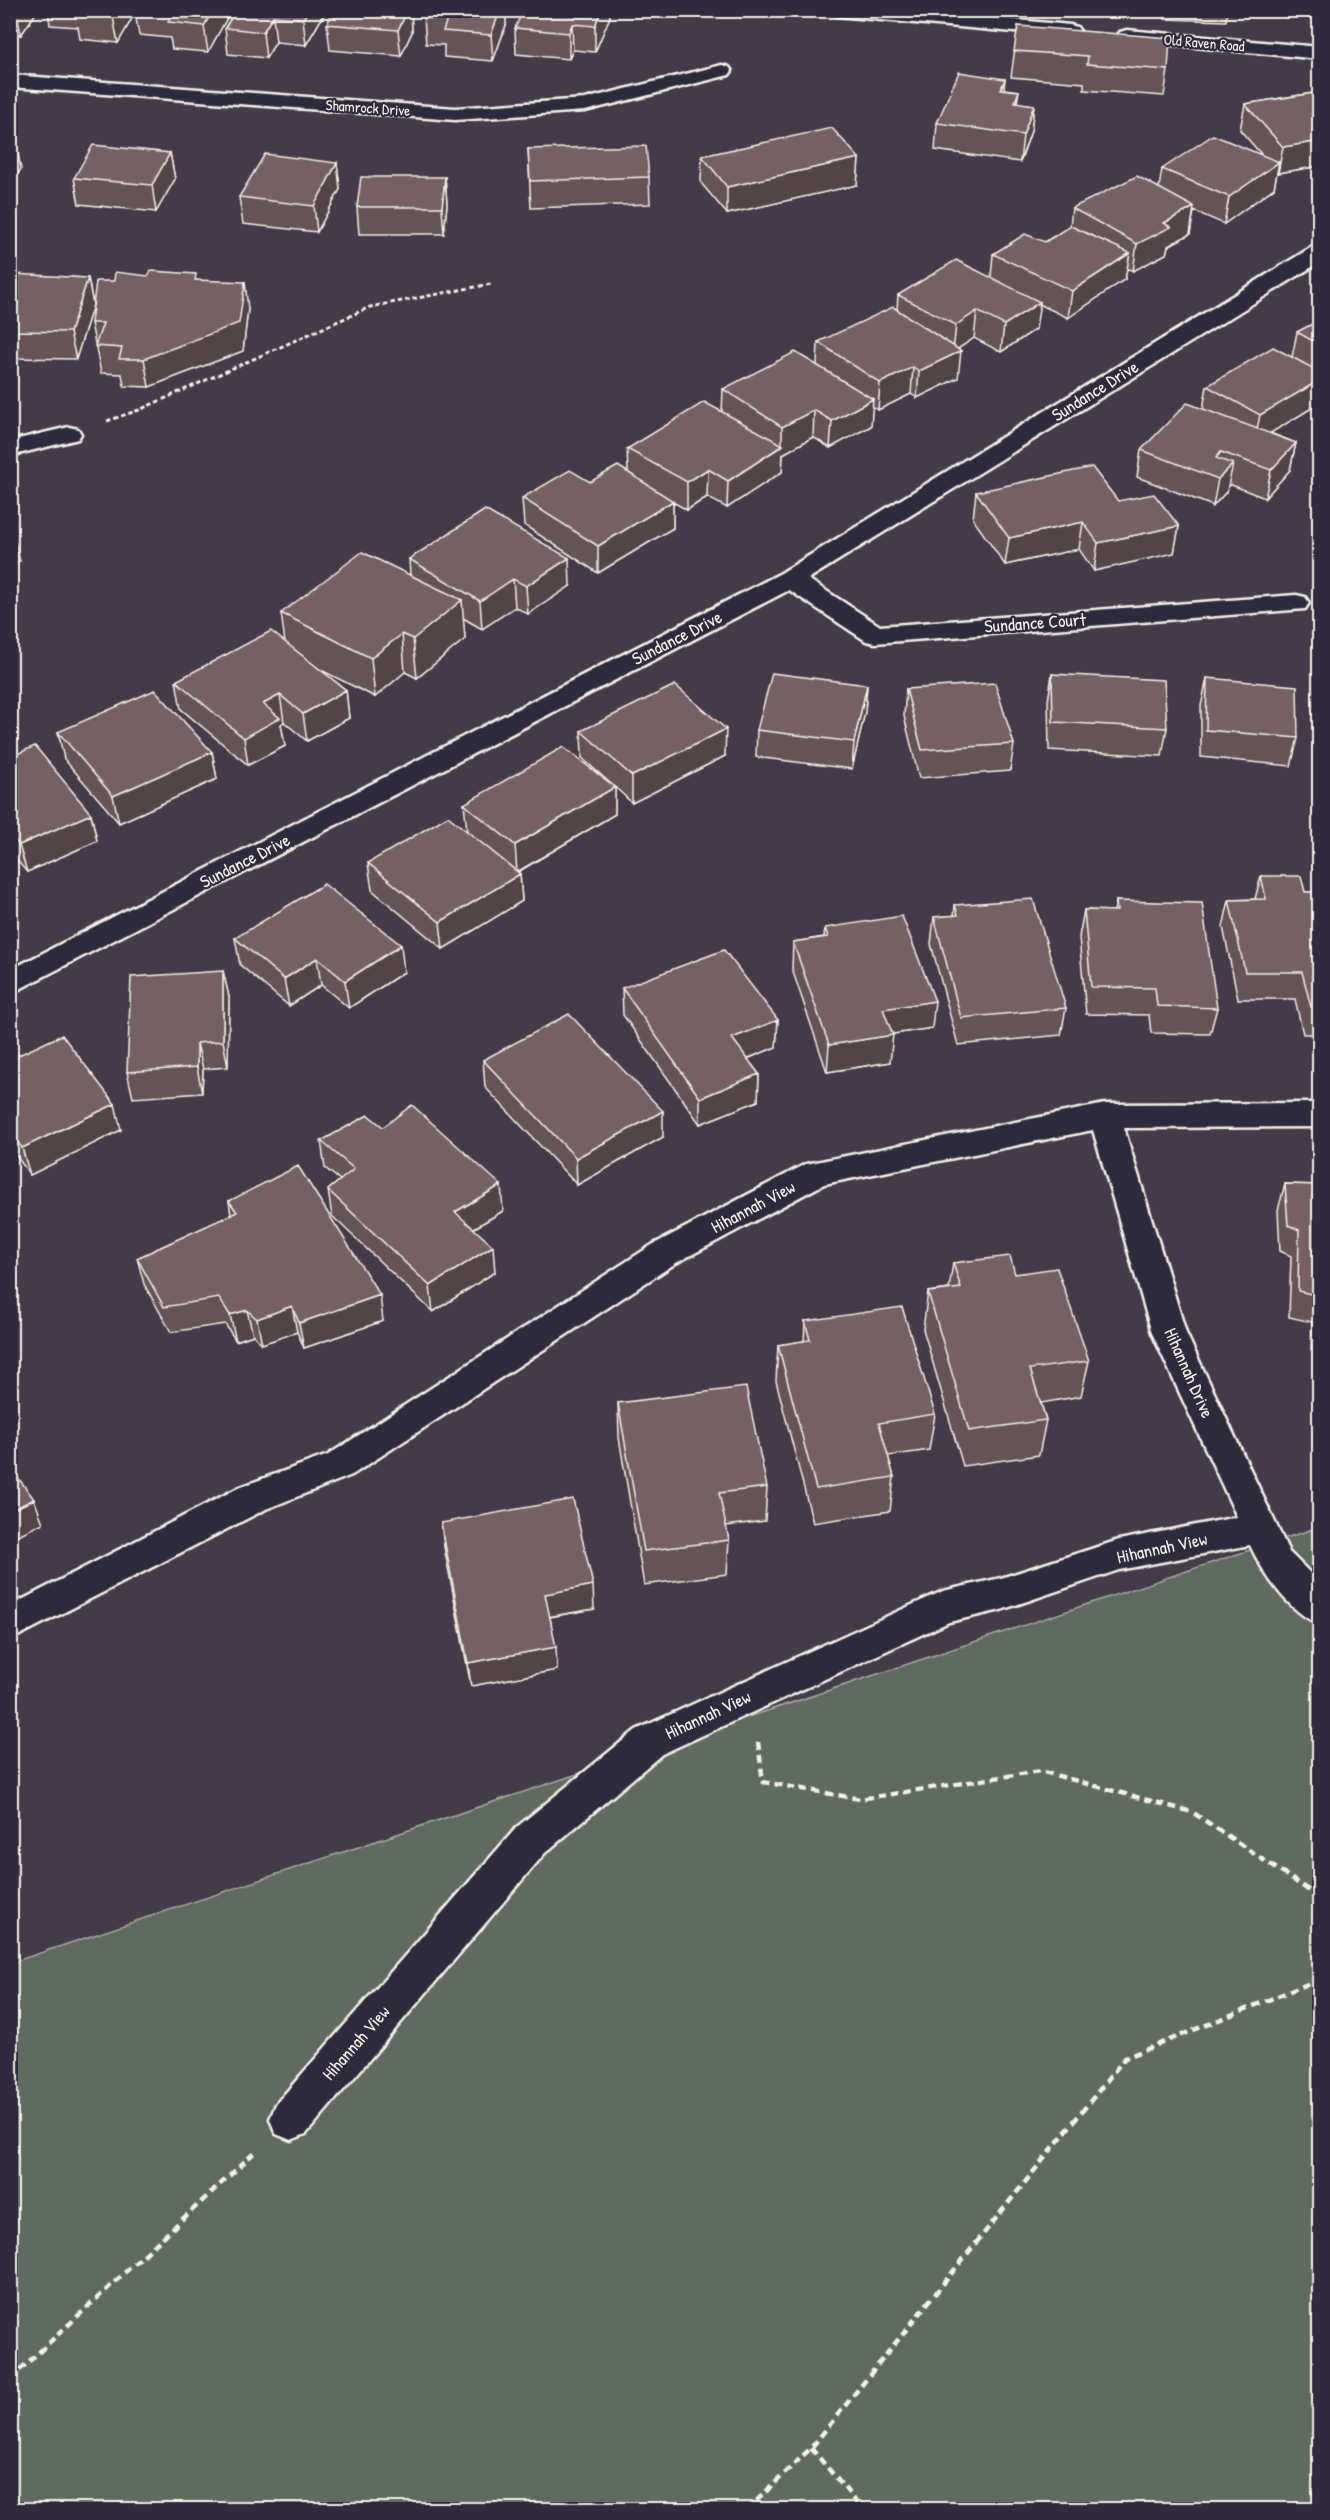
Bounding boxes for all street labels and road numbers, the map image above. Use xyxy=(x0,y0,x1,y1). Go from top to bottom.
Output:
street label: Old Raven Road xyxy=(1163,29,1246,57)
street label: Shamrock Drive xyxy=(325,94,411,121)
street label: Sundance Drive xyxy=(1047,354,1143,427)
street label: Sundance Drive xyxy=(627,604,726,671)
street label: Sundance Court xyxy=(983,606,1087,639)
street label: Sundance Drive xyxy=(195,827,294,894)
street label: Hihannah View xyxy=(706,1174,799,1239)
street label: Hihannah Drive xyxy=(1159,1324,1220,1422)
street label: Hihannah View xyxy=(1114,1526,1209,1569)
street label: Hihannah View xyxy=(661,1684,755,1745)
street label: Hihannah View xyxy=(316,2000,395,2085)

